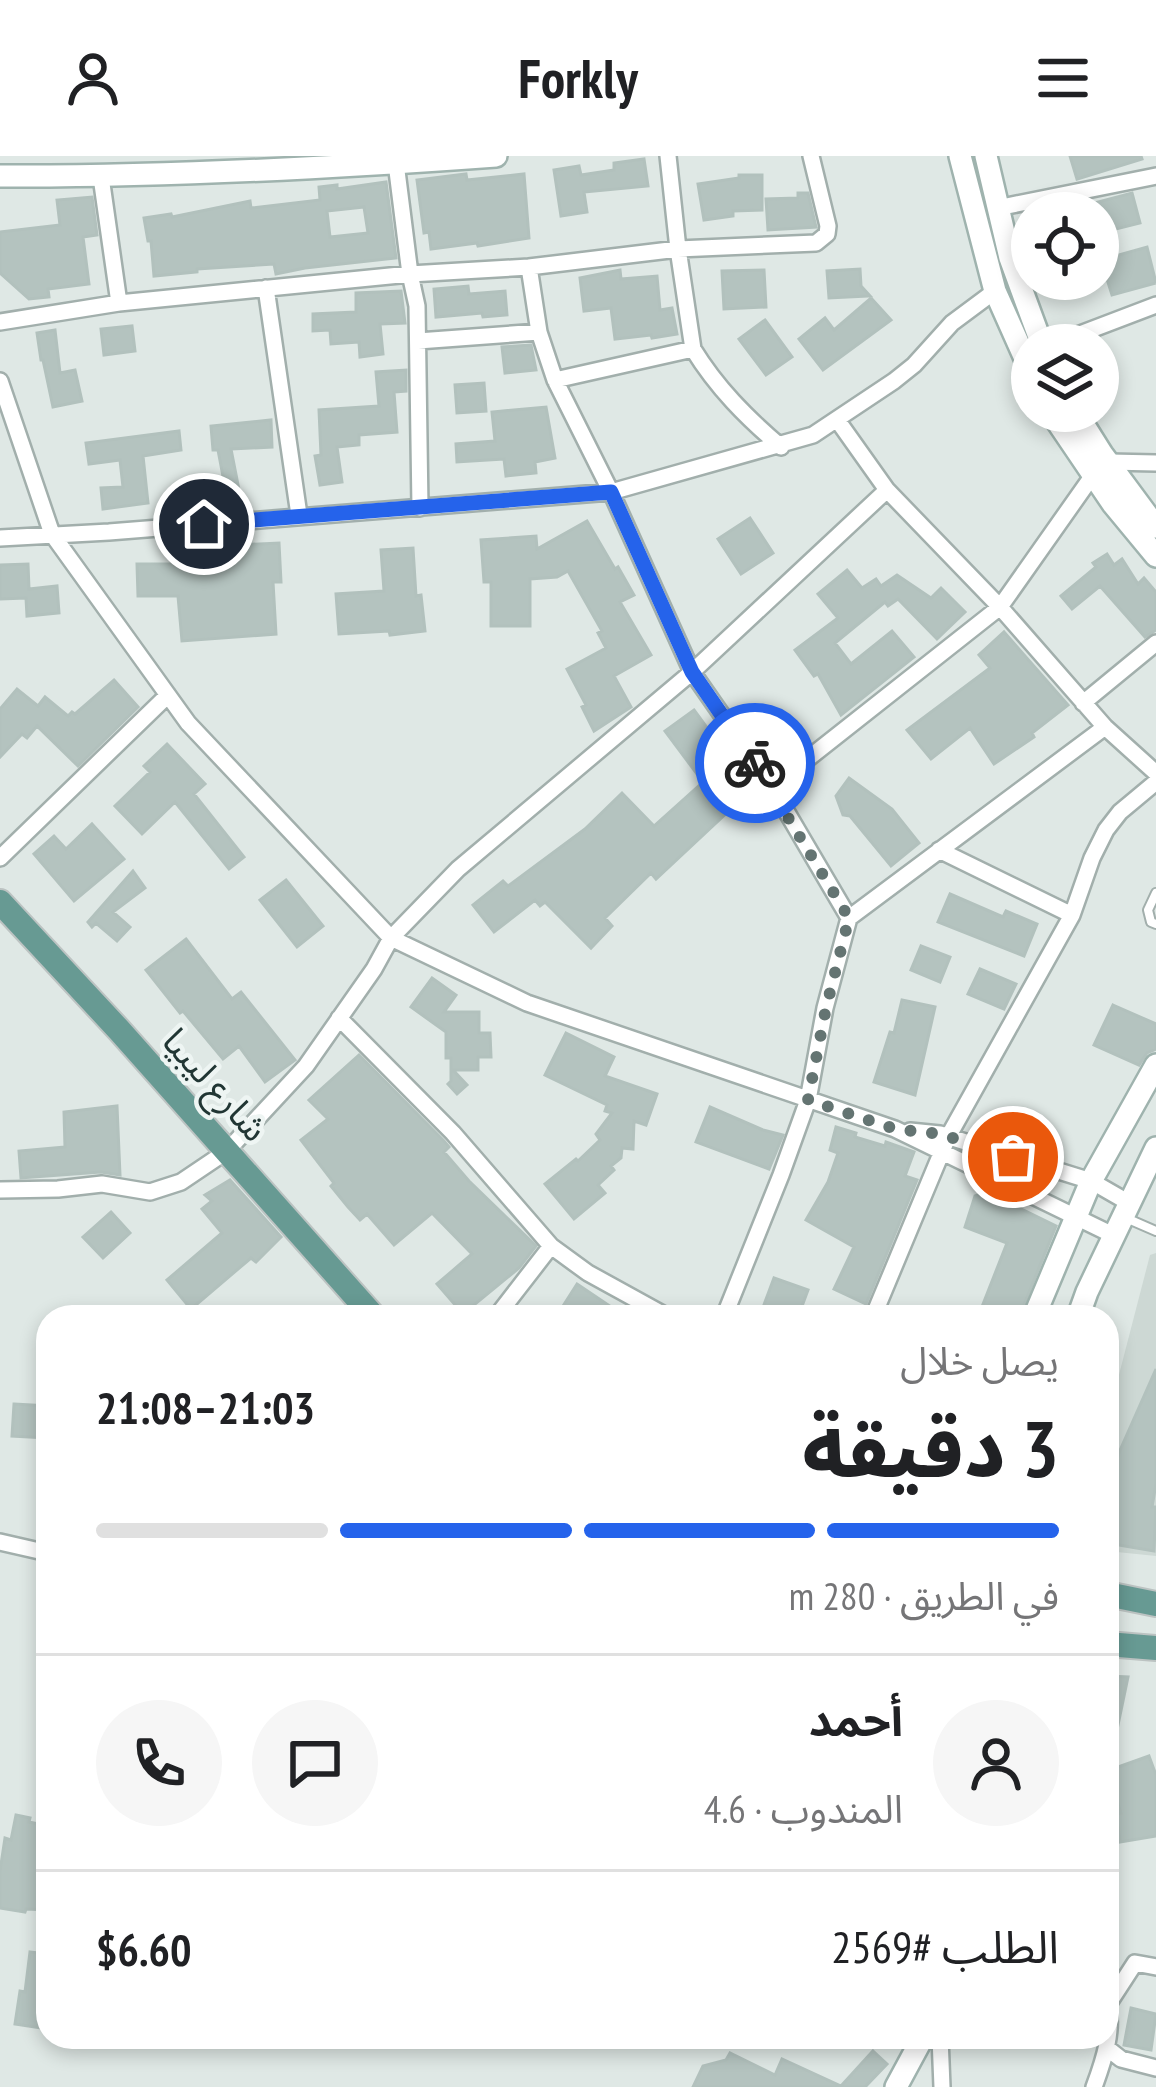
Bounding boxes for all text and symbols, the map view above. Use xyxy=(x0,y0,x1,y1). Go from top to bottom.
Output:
text: Forkly xyxy=(518,43,638,113)
icon: person xyxy=(60,45,126,111)
icon: menu xyxy=(1030,45,1096,111)
map controls xyxy=(1011,192,1119,432)
button: locate xyxy=(1011,192,1119,300)
button: layers xyxy=(1011,324,1119,432)
pin xyxy=(153,473,255,575)
icon: home xyxy=(171,491,237,557)
courier xyxy=(695,703,815,823)
icon: bike xyxy=(722,730,788,796)
street label: شارع ليبيا xyxy=(150,1017,279,1153)
pin xyxy=(962,1106,1064,1208)
icon: bag xyxy=(980,1124,1046,1190)
text: يصل خلال xyxy=(900,1335,1059,1386)
text: 21:03–21:08 xyxy=(96,1378,315,1436)
text: 3 دقيقة xyxy=(802,1398,1059,1499)
text: في الطريق · 280 m xyxy=(789,1570,1059,1621)
text: أحمد xyxy=(809,1690,903,1748)
button: phone xyxy=(96,1700,222,1826)
button: chat xyxy=(252,1700,378,1826)
button: person xyxy=(933,1700,1059,1826)
text: المندوب · 4.6 xyxy=(704,1783,903,1834)
text: الطلب #2569 xyxy=(831,1917,1059,1975)
text: $6.60 xyxy=(96,1920,192,1978)

